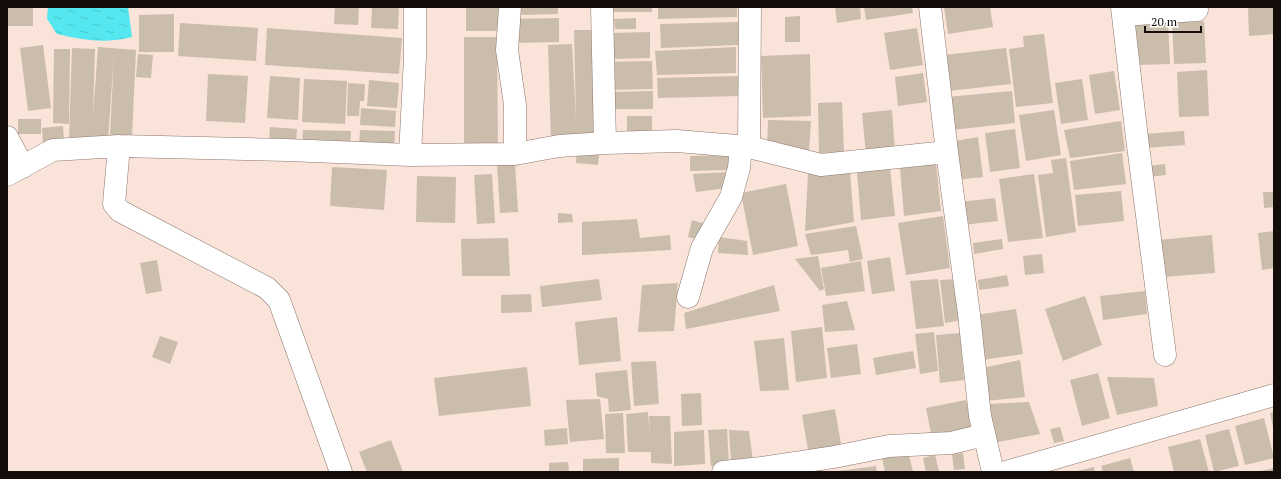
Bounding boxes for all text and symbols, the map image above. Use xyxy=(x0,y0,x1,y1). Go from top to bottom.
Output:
scale bar xyxy=(1145,8,1201,34)
text: 20 m xyxy=(1151,14,1178,29)

